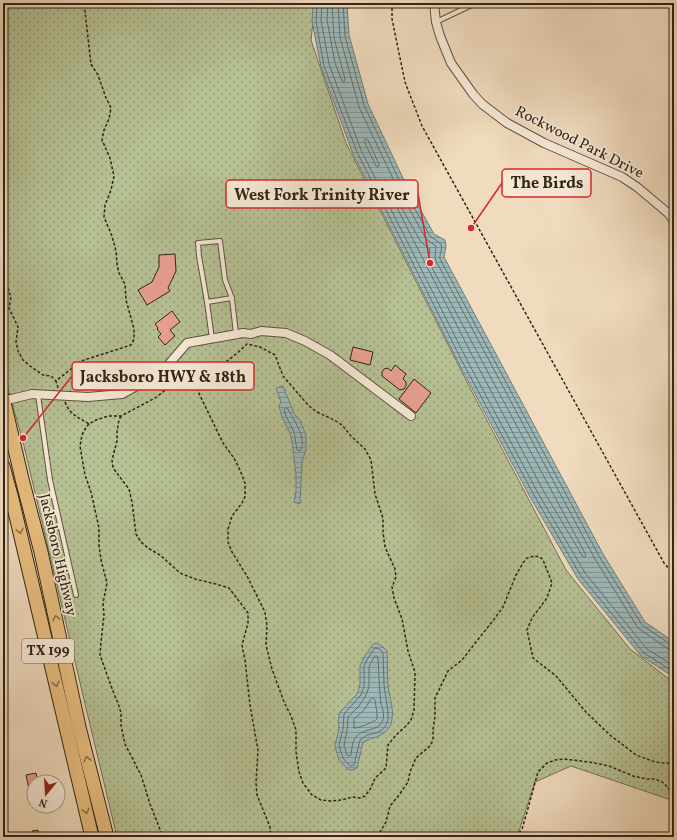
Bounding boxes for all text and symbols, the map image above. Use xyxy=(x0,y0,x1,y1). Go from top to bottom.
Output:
street label: Rockwood Park Drive xyxy=(511,101,647,185)
callout: The Birds xyxy=(502,169,591,197)
text: The Birds xyxy=(511,173,583,195)
callout: West Fork Trinity River xyxy=(226,180,418,208)
text: West Fork Trinity River xyxy=(234,185,410,207)
callout: Jacksboro HWY & 18th xyxy=(72,362,254,390)
text: Jacksboro HWY & 18th xyxy=(79,367,246,389)
street label: Jacksboro Highway xyxy=(33,492,81,618)
one-way arrow xyxy=(15,527,23,534)
one-way arrow xyxy=(52,615,60,621)
road number: TX 199 xyxy=(22,639,74,663)
one-way arrow xyxy=(51,681,59,688)
one-way arrow xyxy=(84,755,92,762)
north arrow xyxy=(26,774,66,814)
text: N xyxy=(37,794,49,810)
one-way arrow xyxy=(81,807,90,814)

